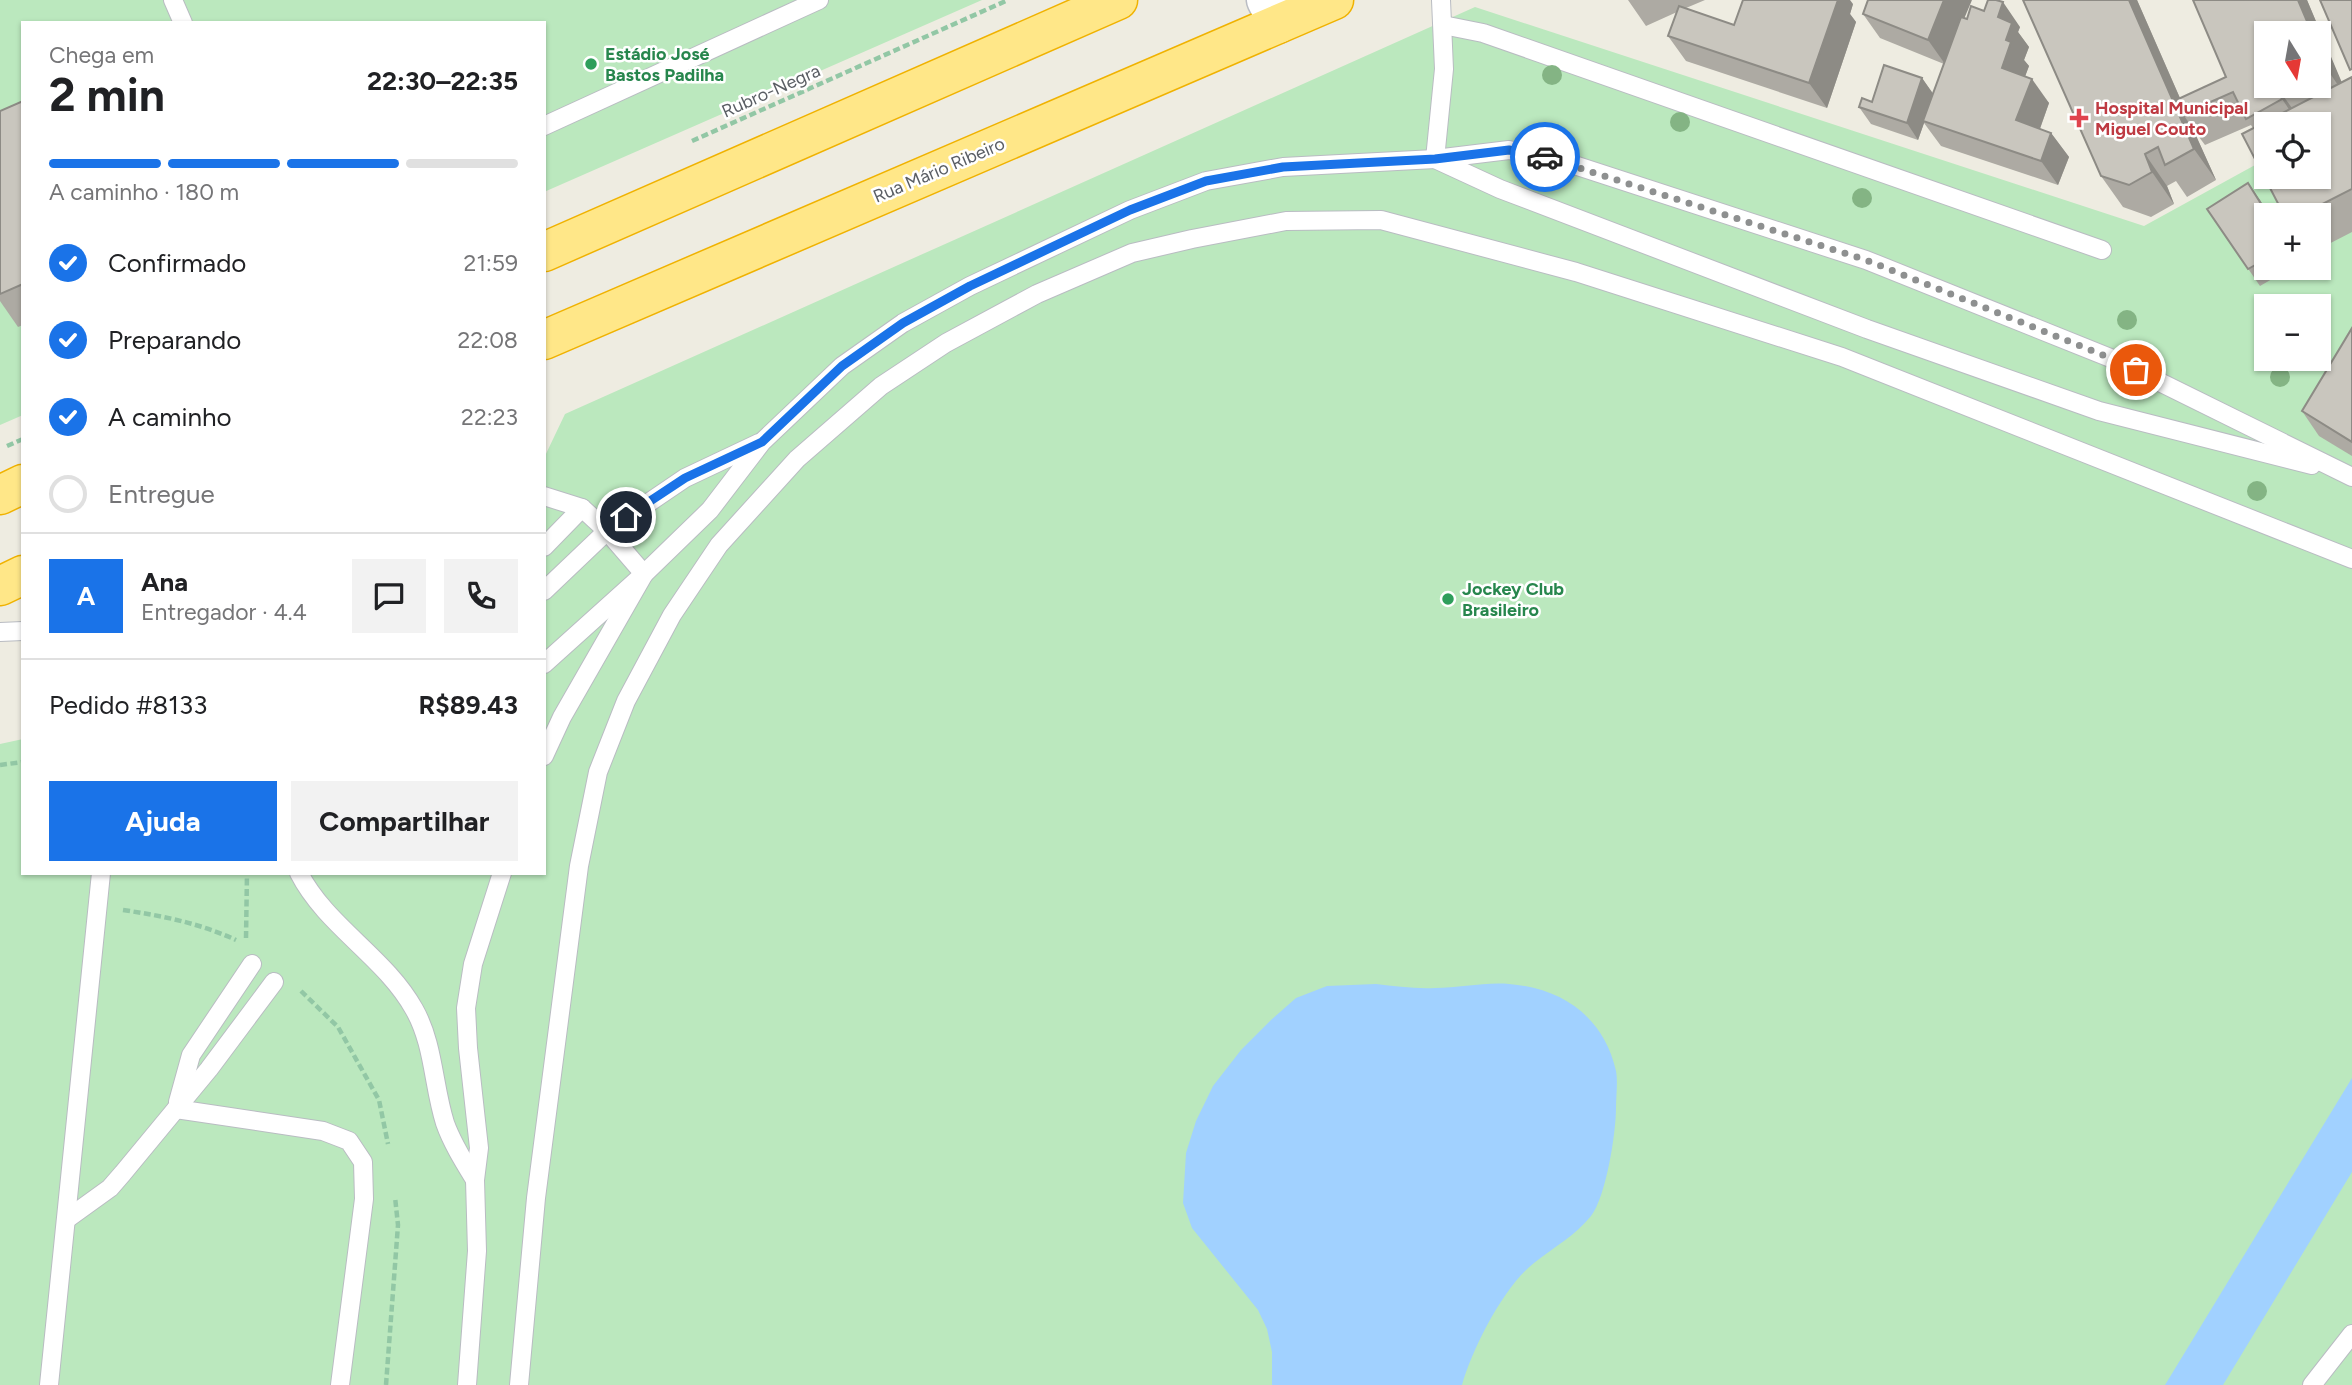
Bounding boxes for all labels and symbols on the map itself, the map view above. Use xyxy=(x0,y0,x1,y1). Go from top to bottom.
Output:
north arrow xyxy=(2254,21,2331,98)
place label: Estádio José Bastos Padilha xyxy=(605,43,724,86)
marker: Estádio José Bastos Padilha xyxy=(583,56,599,72)
street label: Rubro-Negra xyxy=(718,59,824,123)
place label: Hospital Municipal Miguel Couto xyxy=(2095,97,2248,140)
marker: Hospital Municipal Miguel Couto xyxy=(2069,108,2089,128)
courier xyxy=(1510,122,1580,192)
street label: Rua Mário Ribeiro xyxy=(870,132,1008,208)
pin xyxy=(2106,340,2166,400)
pin xyxy=(596,487,656,547)
place label: Jockey Club Brasileiro xyxy=(1462,578,1564,621)
marker: Jockey Club Brasileiro xyxy=(1440,591,1456,607)

